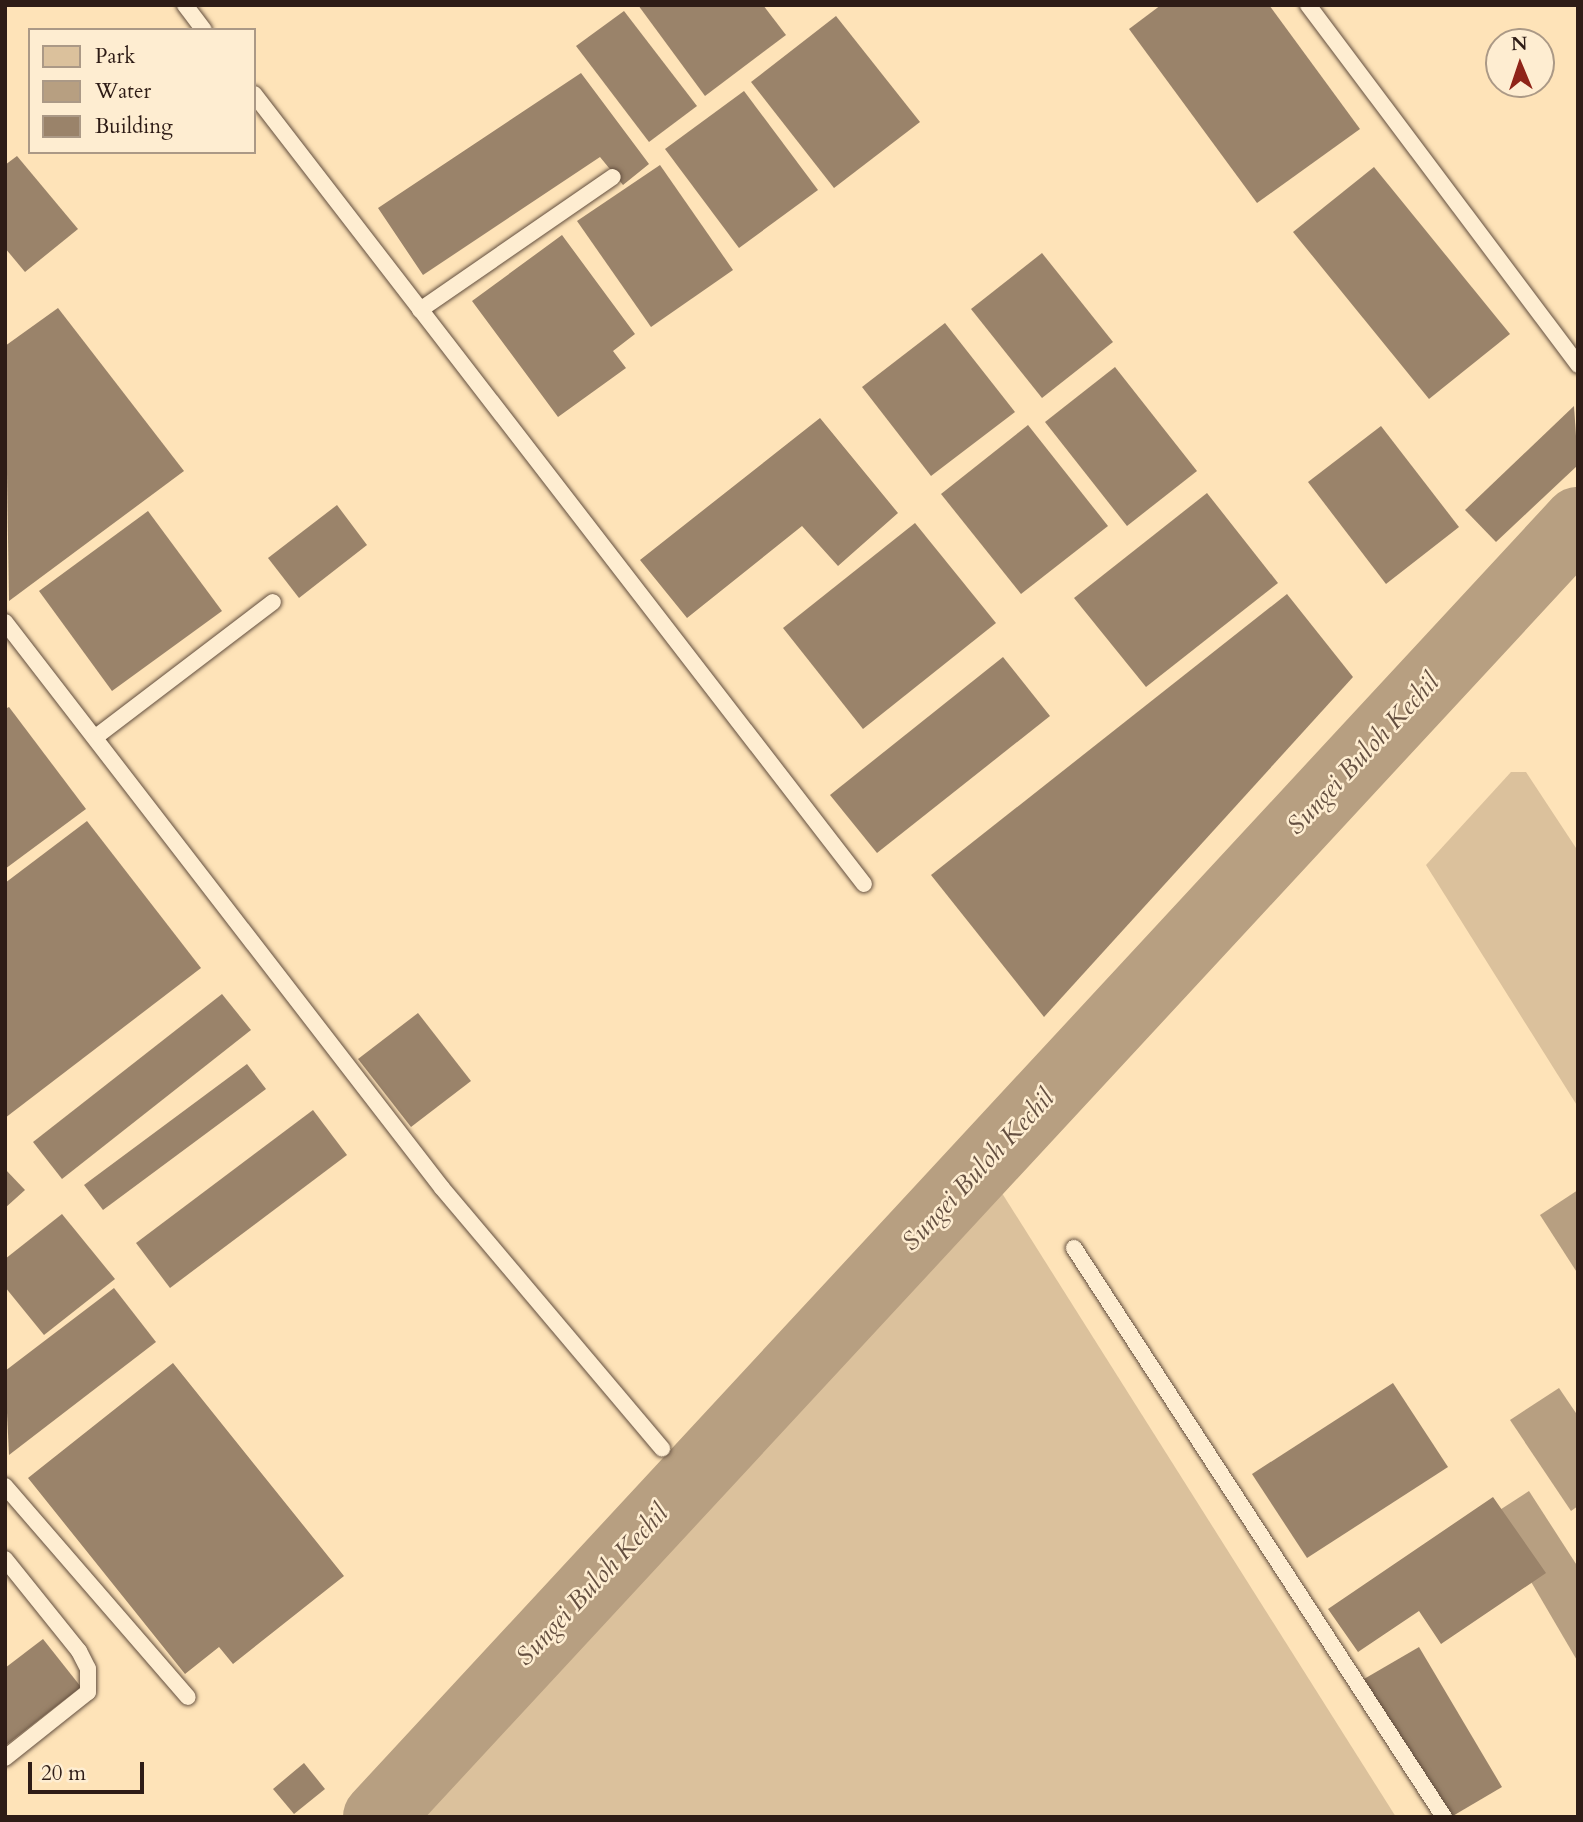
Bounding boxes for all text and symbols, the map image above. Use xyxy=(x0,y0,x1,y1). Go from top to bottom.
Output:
legend xyxy=(28,28,256,154)
north arrow xyxy=(1485,28,1555,98)
text: N xyxy=(1511,31,1528,57)
text: Park xyxy=(95,42,135,71)
text: Water xyxy=(95,77,151,106)
text: Building xyxy=(95,112,173,141)
water label: Sungei Buloh Kechil xyxy=(1280,667,1446,841)
water label: Sungei Buloh Kechil xyxy=(895,1083,1061,1257)
water label: Sungei Buloh Kechil xyxy=(509,1498,675,1672)
scale bar xyxy=(32,1748,147,1792)
text: 20 m xyxy=(41,1759,86,1788)

